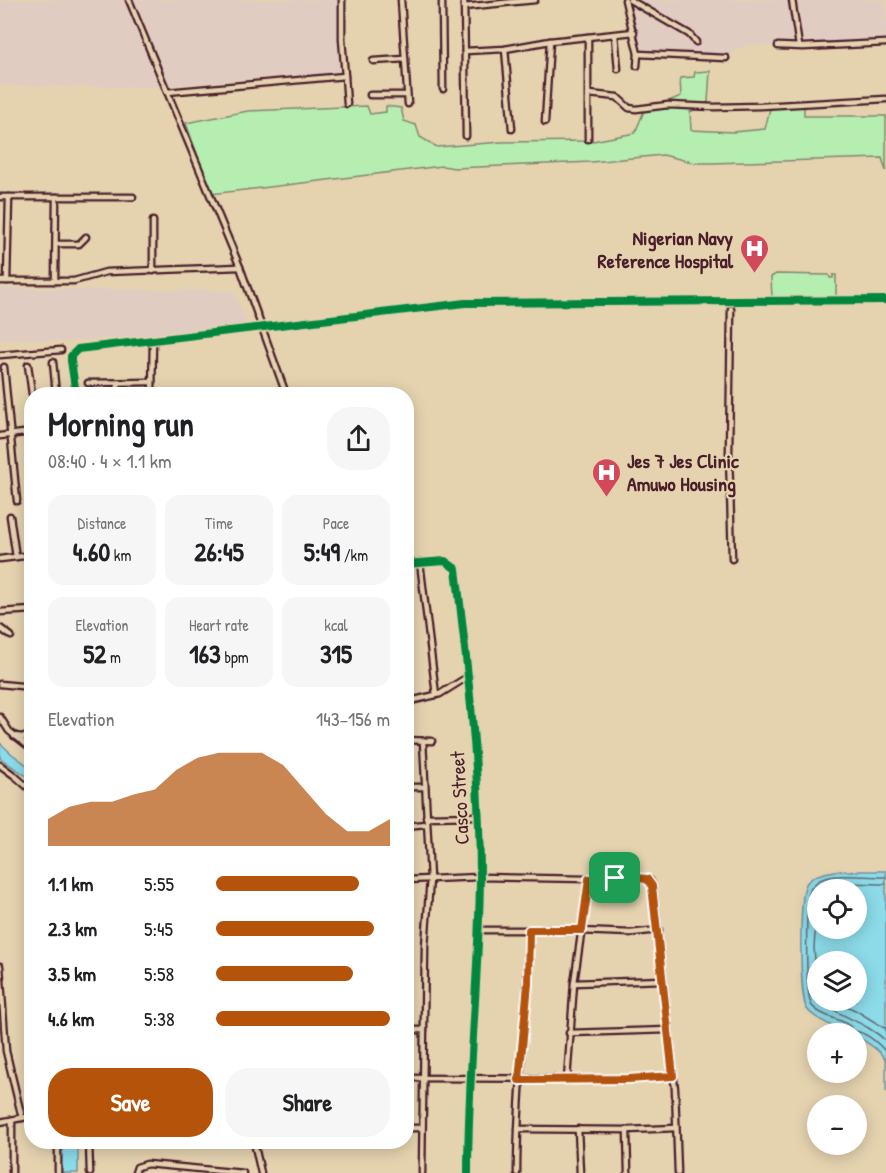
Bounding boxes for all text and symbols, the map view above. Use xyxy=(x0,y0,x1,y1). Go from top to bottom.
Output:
place label: Nigerian Navy Reference Hospital xyxy=(598,224,734,275)
hospital icon: Nigerian Navy Reference Hospital xyxy=(738,232,770,274)
text: Morning run xyxy=(48,402,194,446)
button: share xyxy=(327,407,390,470)
text: 08:40 · 4 × 1.1 km xyxy=(48,447,172,474)
place label: Jes 7 Jes Clinic Amuwo Housing xyxy=(627,447,740,498)
hospital icon: Jes 7 Jes Clinic Amuwo Housing xyxy=(590,456,622,498)
text: Distance xyxy=(78,512,126,534)
text: Time xyxy=(205,512,233,534)
text: Pace xyxy=(323,512,349,534)
text: 4.60 xyxy=(73,534,110,569)
text: 26:45 xyxy=(194,534,244,569)
text: 5:49 xyxy=(304,534,340,569)
text: km xyxy=(110,544,131,566)
text: /km xyxy=(340,544,368,566)
text: Elevation xyxy=(75,614,129,636)
text: Heart rate xyxy=(189,614,249,636)
text: kcal xyxy=(324,614,348,636)
text: 52 xyxy=(83,636,106,671)
text: 163 xyxy=(189,636,221,671)
text: 315 xyxy=(320,636,352,671)
text: m xyxy=(106,646,121,668)
text: bpm xyxy=(221,646,249,668)
text: Elevation xyxy=(48,705,114,732)
text: 143–156 m xyxy=(316,705,390,732)
street label: Casco Street xyxy=(443,750,475,845)
pin xyxy=(589,852,640,903)
icon: arrive xyxy=(598,861,631,894)
text: 1.1 km xyxy=(48,870,93,897)
text: 5:55 xyxy=(144,870,174,897)
map controls xyxy=(807,879,867,1155)
button: locate xyxy=(807,879,867,939)
text: 2.3 km xyxy=(48,915,97,942)
text: 5:45 xyxy=(144,915,173,942)
button: layers xyxy=(807,951,867,1011)
text: 3.5 km xyxy=(48,960,96,987)
text: 5:58 xyxy=(144,960,174,987)
text: 4.6 km xyxy=(48,1005,94,1032)
text: 5:38 xyxy=(144,1005,175,1032)
button: + xyxy=(807,1023,867,1083)
button: Save xyxy=(48,1068,213,1137)
button: Share xyxy=(225,1068,390,1137)
button: − xyxy=(807,1095,867,1155)

